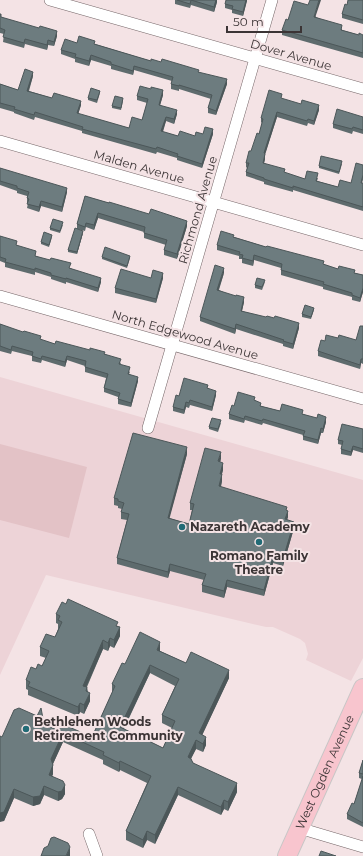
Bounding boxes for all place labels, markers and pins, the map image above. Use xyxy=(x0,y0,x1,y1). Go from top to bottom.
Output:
place label: Nazareth Academy xyxy=(190,519,311,534)
marker: Nazareth Academy xyxy=(177,522,187,532)
marker: Romano Family Theatre xyxy=(254,537,264,547)
place label: Romano Family Theatre xyxy=(210,548,309,577)
place label: Bethlehem Woods Retirement Community xyxy=(34,714,184,743)
marker: Bethlehem Woods Retirement Community xyxy=(21,724,31,734)

